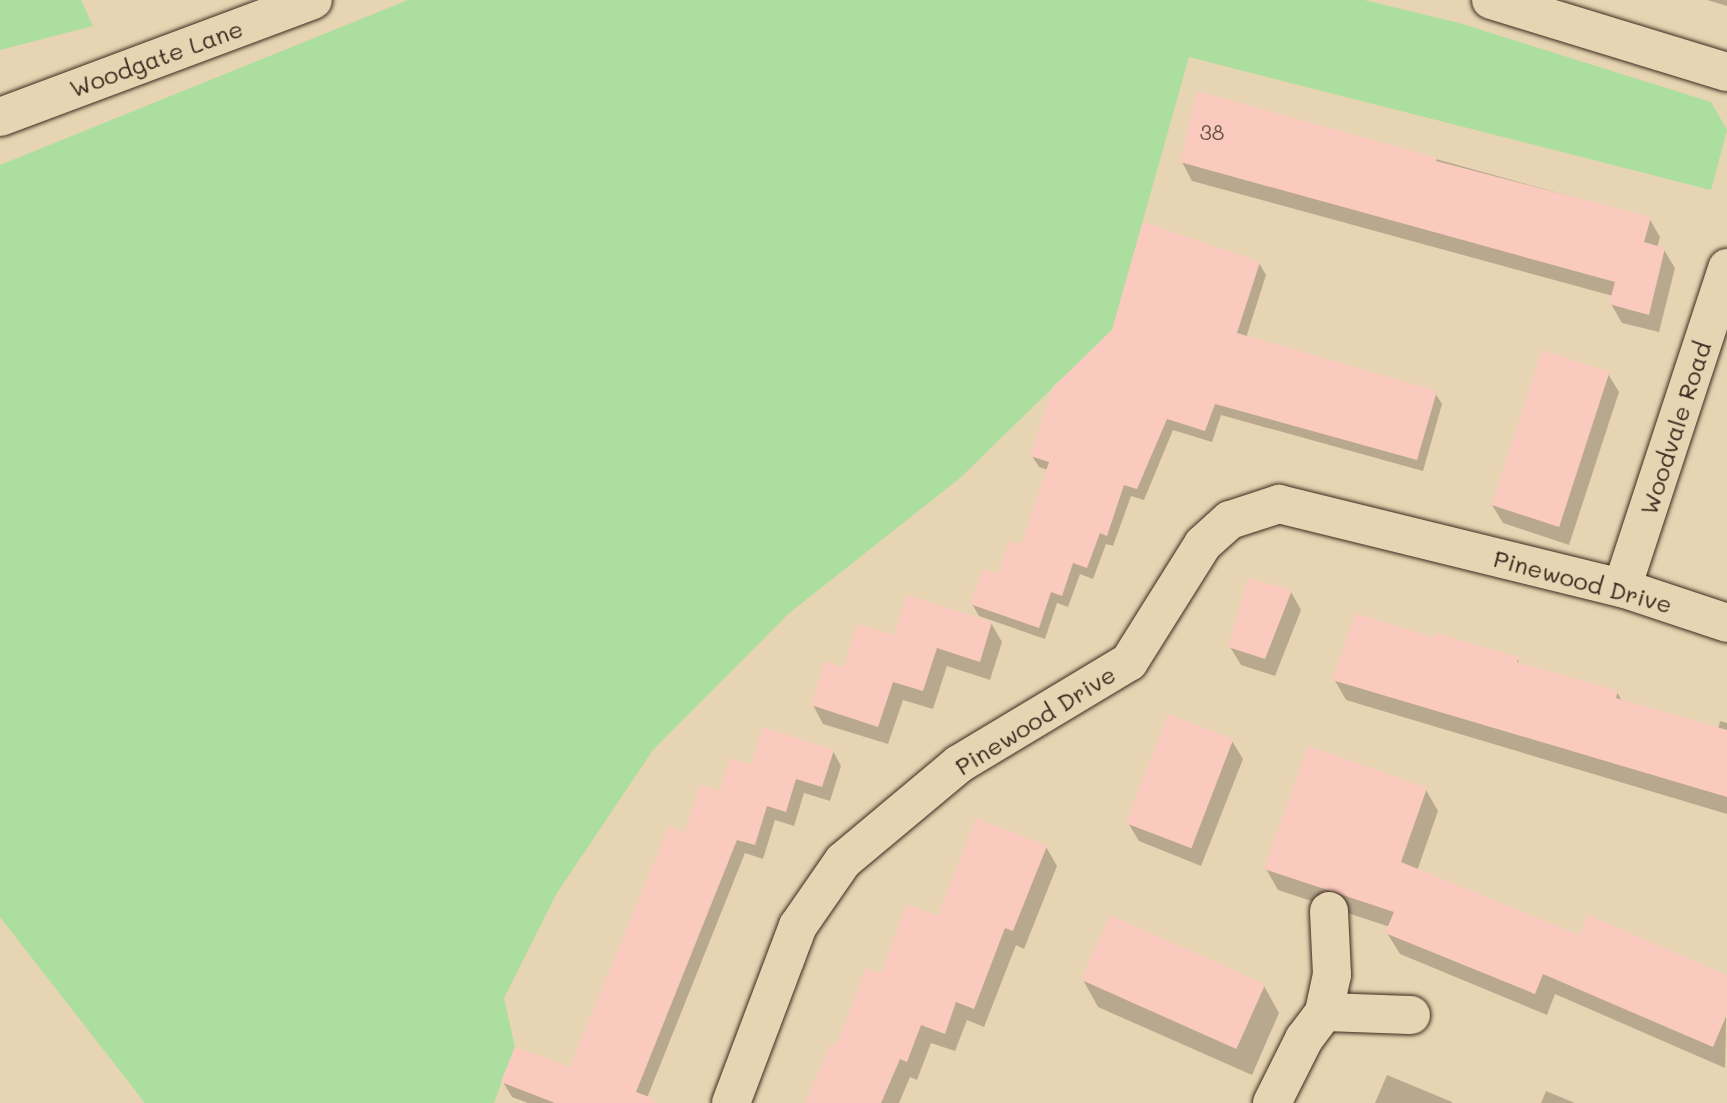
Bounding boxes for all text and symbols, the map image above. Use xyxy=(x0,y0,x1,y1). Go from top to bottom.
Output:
street label: Woodgate Lane xyxy=(65,13,247,103)
house number: 38 xyxy=(1199,119,1225,145)
street label: Woodvale Road xyxy=(1633,338,1717,518)
street label: Pinewood Drive xyxy=(1491,543,1675,619)
street label: Pinewood Drive xyxy=(950,659,1120,781)

